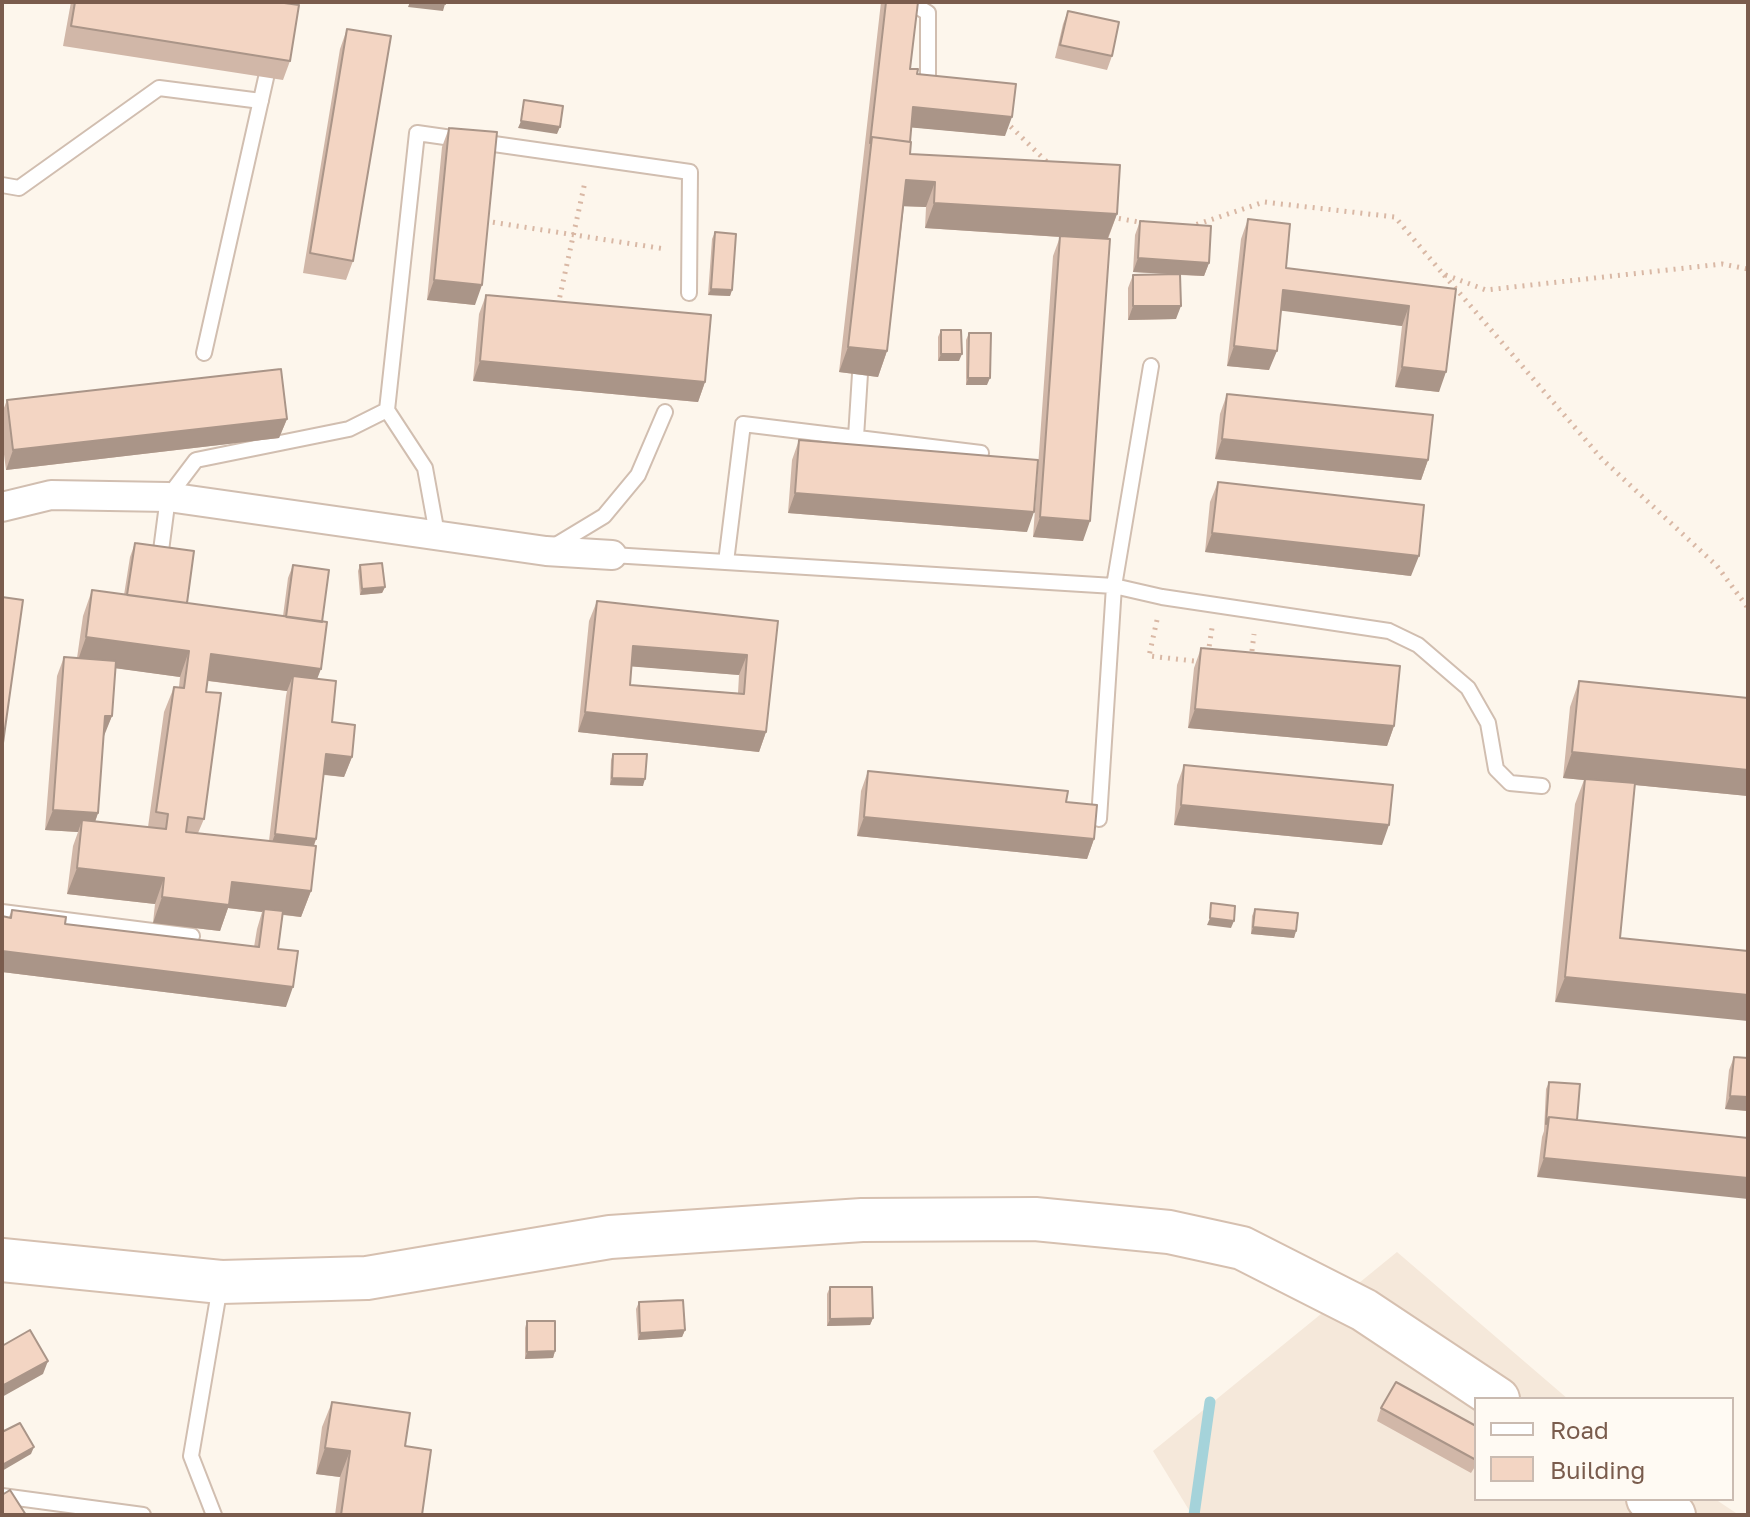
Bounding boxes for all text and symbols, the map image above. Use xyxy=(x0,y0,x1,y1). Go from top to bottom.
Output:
legend xyxy=(1474,1397,1734,1501)
text: Road xyxy=(1550,1415,1609,1444)
text: Building xyxy=(1550,1455,1645,1484)

